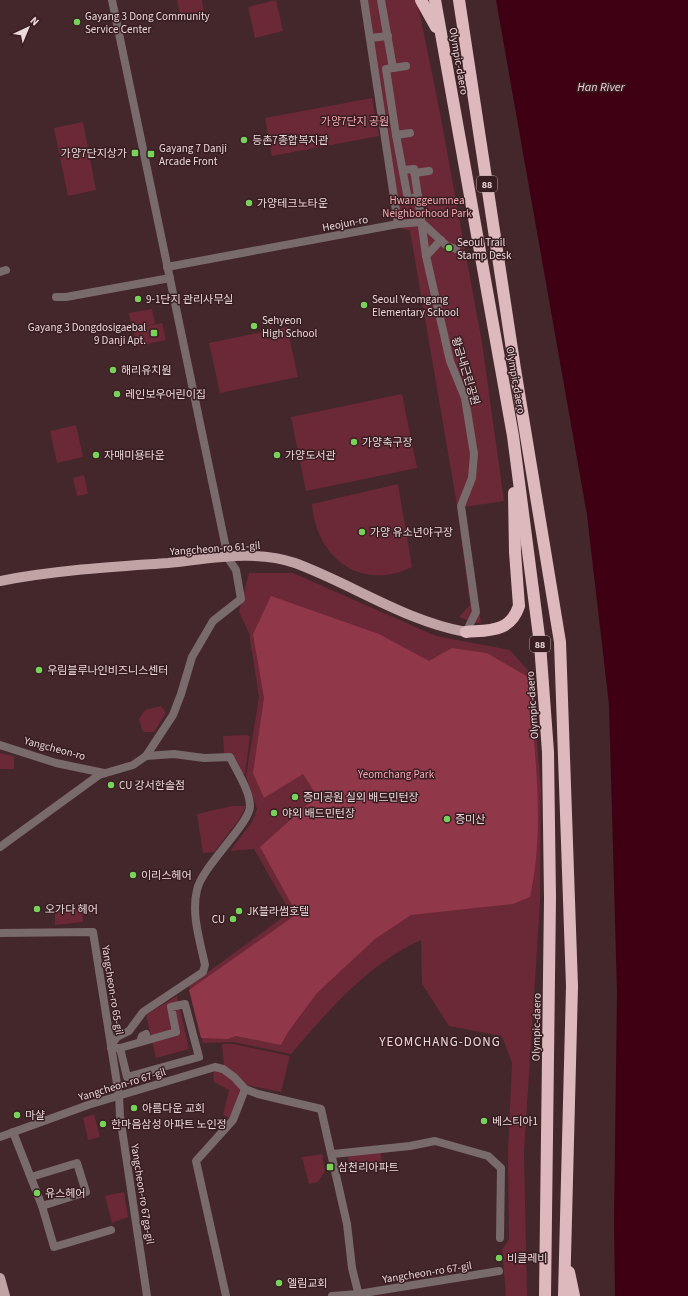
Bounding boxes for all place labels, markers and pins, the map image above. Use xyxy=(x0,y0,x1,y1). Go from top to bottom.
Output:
place label: Gayang 3 Dong Community Service Center xyxy=(85,9,210,37)
marker: Gayang 3 Dong Community Service Center xyxy=(72,17,82,27)
place label: 등촌7종합복지관 xyxy=(252,133,328,148)
marker: 등촌7종합복지관 xyxy=(239,135,249,145)
place label: Gayang 7 Danji Arcade Front xyxy=(159,141,227,169)
place label: 가양7단지상가 xyxy=(61,146,127,161)
marker: 가양7단지상가 xyxy=(130,148,140,158)
marker: Gayang 7 Danji Arcade Front xyxy=(146,149,156,159)
place label: 가양테크노타운 xyxy=(257,196,328,211)
marker: 가양테크노타운 xyxy=(244,198,254,208)
place label: Seoul Trail Stamp Desk xyxy=(457,235,512,263)
marker: Seoul Trail Stamp Desk xyxy=(444,243,454,253)
place label: 9-1단지 관리사무실 xyxy=(146,292,233,307)
place label: Seoul Yeomgang Elementary School xyxy=(372,292,459,320)
marker: 9-1단지 관리사무실 xyxy=(133,294,143,304)
marker: Seoul Yeomgang Elementary School xyxy=(359,300,369,310)
place label: Sehyeon High School xyxy=(262,313,317,341)
place label: Gayang 3 Dongdosigaebal 9 Danji Apt. xyxy=(28,320,146,348)
marker: Sehyeon High School xyxy=(249,321,259,331)
marker: Gayang 3 Dongdosigaebal 9 Danji Apt. xyxy=(149,328,159,338)
place label: 해리유치원 xyxy=(121,363,172,378)
marker: 해리유치원 xyxy=(108,365,118,375)
place label: 레인보우어린이집 xyxy=(125,387,206,402)
marker: 레인보우어린이집 xyxy=(112,389,122,399)
place label: 가양축구장 xyxy=(362,435,413,450)
marker: 가양축구장 xyxy=(349,437,359,447)
place label: 자매미용타운 xyxy=(104,448,165,463)
place label: 가양도서관 xyxy=(285,448,336,463)
marker: 자매미용타운 xyxy=(91,450,101,460)
marker: 가양도서관 xyxy=(272,450,282,460)
place label: 가양 유소년야구장 xyxy=(370,525,453,540)
marker: 가양 유소년야구장 xyxy=(357,527,367,537)
place label: 우림블루나인비즈니스센터 xyxy=(47,663,168,678)
marker: 우림블루나인비즈니스센터 xyxy=(34,665,44,675)
place label: CU 강서한솔점 xyxy=(119,778,185,793)
marker: CU 강서한솔점 xyxy=(106,780,116,790)
place label: 증미공원 실외 배드민턴장 xyxy=(303,790,419,805)
marker: 증미공원 실외 배드민턴장 xyxy=(290,792,300,802)
place label: 야외 배드민턴장 xyxy=(282,806,355,821)
marker: 야외 배드민턴장 xyxy=(269,808,279,818)
place label: 증미산 xyxy=(455,812,485,827)
marker: 증미산 xyxy=(442,814,452,824)
place label: 이리스헤어 xyxy=(141,868,192,883)
marker: 이리스헤어 xyxy=(128,870,138,880)
place label: 오가다 헤어 xyxy=(45,902,98,917)
marker: 오가다 헤어 xyxy=(32,904,42,914)
place label: JK블라썸호텔 xyxy=(247,904,309,919)
marker: JK블라썸호텔 xyxy=(234,906,244,916)
place label: CU xyxy=(212,912,225,927)
marker: CU xyxy=(228,914,238,924)
place label: 아름다운 교회 xyxy=(142,1101,205,1116)
marker: 아름다운 교회 xyxy=(129,1103,139,1113)
place label: 마샬 xyxy=(25,1108,45,1123)
marker: 마샬 xyxy=(12,1110,22,1120)
place label: 베스티아1 xyxy=(492,1114,538,1129)
marker: 베스티아1 xyxy=(479,1116,489,1126)
place label: 한마음삼성 아파트 노인정 xyxy=(111,1117,227,1132)
marker: 한마음삼성 아파트 노인정 xyxy=(98,1119,108,1129)
place label: 삼천리아파트 xyxy=(338,1160,399,1175)
marker: 삼천리아파트 xyxy=(325,1162,335,1172)
place label: 유스헤어 xyxy=(45,1186,85,1201)
marker: 유스헤어 xyxy=(32,1188,42,1198)
place label: 비클레비 xyxy=(507,1251,547,1266)
marker: 비클레비 xyxy=(494,1253,504,1263)
place label: 엘림교회 xyxy=(287,1276,327,1291)
marker: 엘림교회 xyxy=(274,1278,284,1288)

